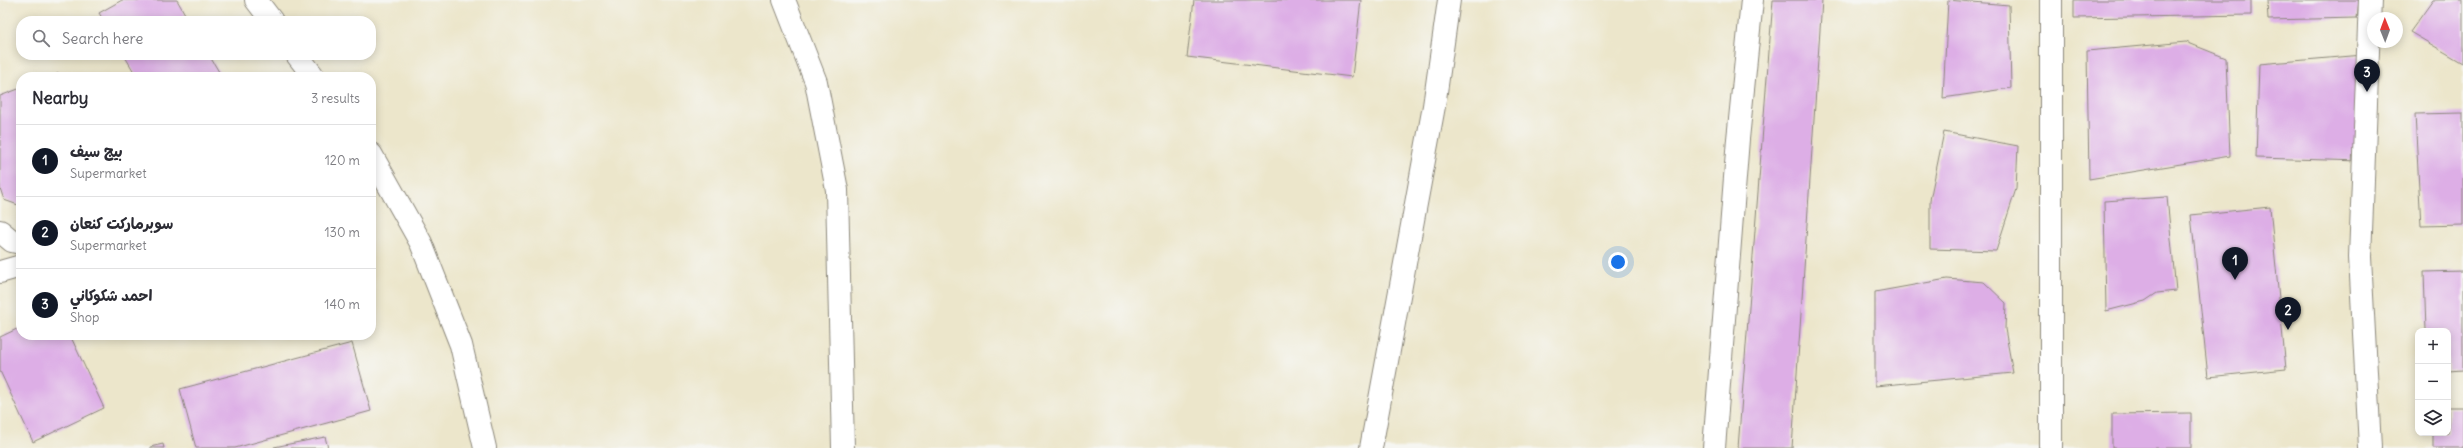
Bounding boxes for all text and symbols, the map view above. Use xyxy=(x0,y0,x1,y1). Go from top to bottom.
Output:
north arrow xyxy=(2367,12,2403,48)
search box xyxy=(16,16,376,60)
icon: search xyxy=(30,27,52,49)
text: Search here xyxy=(62,29,143,48)
pin: 3 xyxy=(2354,59,2380,92)
text: Nearby xyxy=(32,87,88,109)
text: 3 results xyxy=(311,90,360,107)
text: بيج سيف xyxy=(70,142,123,161)
text: 1 xyxy=(42,152,48,169)
text: 120 m xyxy=(325,152,360,169)
text: Supermarket xyxy=(70,165,147,182)
text: سوبرماركت كنعان xyxy=(70,214,173,233)
text: 2 xyxy=(41,224,49,241)
text: 130 m xyxy=(324,224,360,241)
text: Supermarket xyxy=(70,237,147,254)
pin: 1 xyxy=(2222,247,2248,280)
your location xyxy=(1608,252,1628,272)
text: احمد شكوكاني xyxy=(70,286,152,305)
text: 3 xyxy=(41,296,49,313)
text: 140 m xyxy=(324,296,360,313)
pin: 2 xyxy=(2275,297,2301,330)
text: Shop xyxy=(70,309,99,326)
map controls xyxy=(2415,328,2451,436)
button: + xyxy=(2415,328,2451,364)
button: − xyxy=(2415,364,2451,400)
button: layers xyxy=(2415,400,2451,436)

